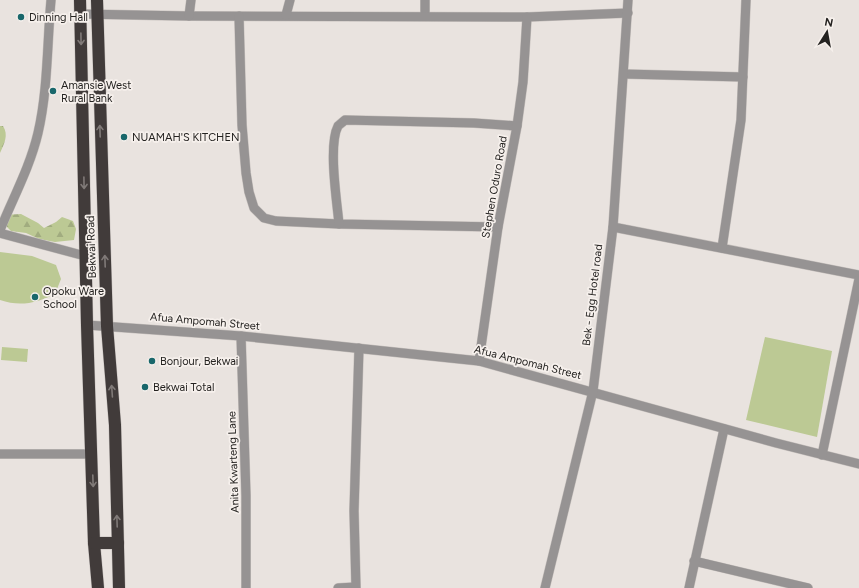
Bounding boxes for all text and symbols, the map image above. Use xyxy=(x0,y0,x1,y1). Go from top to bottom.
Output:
place label: Dinning Hall xyxy=(29,11,88,24)
marker: Dinning Hall xyxy=(16,12,26,22)
north arrow xyxy=(807,12,847,52)
text: N xyxy=(823,15,834,30)
one-way arrow xyxy=(77,32,84,45)
place label: Amansie West Rural Bank xyxy=(61,79,131,105)
marker: Amansie West Rural Bank xyxy=(48,86,58,96)
one-way arrow xyxy=(97,125,104,138)
place label: NUAMAH'S KITCHEN xyxy=(132,131,239,144)
marker: NUAMAH'S KITCHEN xyxy=(119,132,129,142)
street label: Stephen Oduro Road xyxy=(479,135,510,239)
one-way arrow xyxy=(80,176,88,189)
street label: Bekwai Road xyxy=(84,215,99,279)
street label: Bek - Egg Hotel road xyxy=(580,244,605,347)
one-way arrow xyxy=(101,255,109,268)
place label: Opoku Ware School xyxy=(43,285,104,311)
marker: Opoku Ware School xyxy=(30,292,40,302)
street label: Afua Ampomah Street xyxy=(149,310,260,333)
street label: Afua Ampomah Street xyxy=(473,343,583,382)
place label: Bonjour, Bekwai xyxy=(160,355,238,368)
marker: Bonjour, Bekwai xyxy=(147,356,157,366)
place label: Bekwai Total xyxy=(153,381,214,394)
marker: Bekwai Total xyxy=(140,382,150,392)
one-way arrow xyxy=(109,385,116,398)
street label: Anita Kwarteng Lane xyxy=(225,411,242,513)
one-way arrow xyxy=(89,474,96,487)
one-way arrow xyxy=(114,515,121,528)

